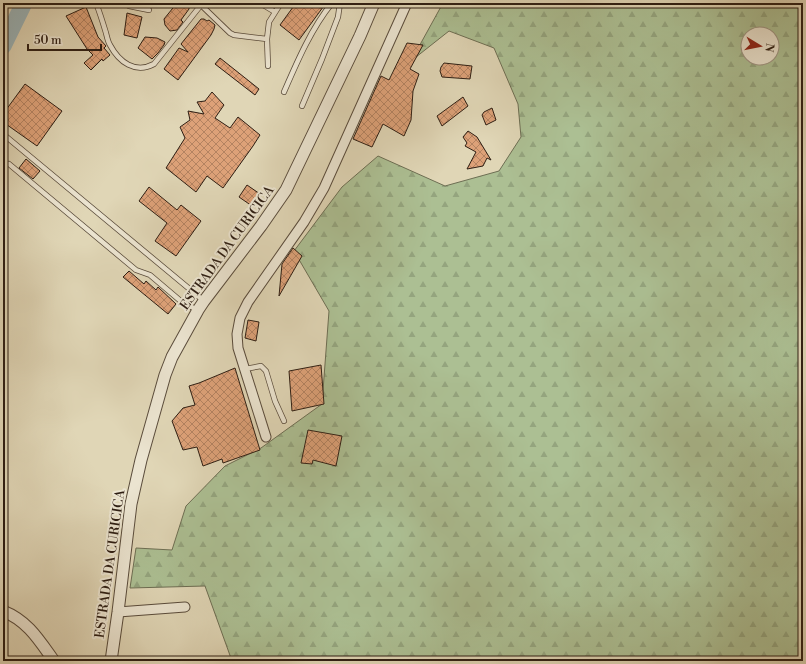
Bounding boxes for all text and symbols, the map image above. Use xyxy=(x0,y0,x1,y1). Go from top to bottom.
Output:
scale bar xyxy=(28,26,101,52)
north arrow xyxy=(740,26,780,66)
text: 50 m xyxy=(34,33,62,48)
text: N xyxy=(761,42,777,53)
street label: ESTRADA DA CURICICA xyxy=(177,182,278,313)
street label: ESTRADA DA CURICICA xyxy=(92,488,128,639)

